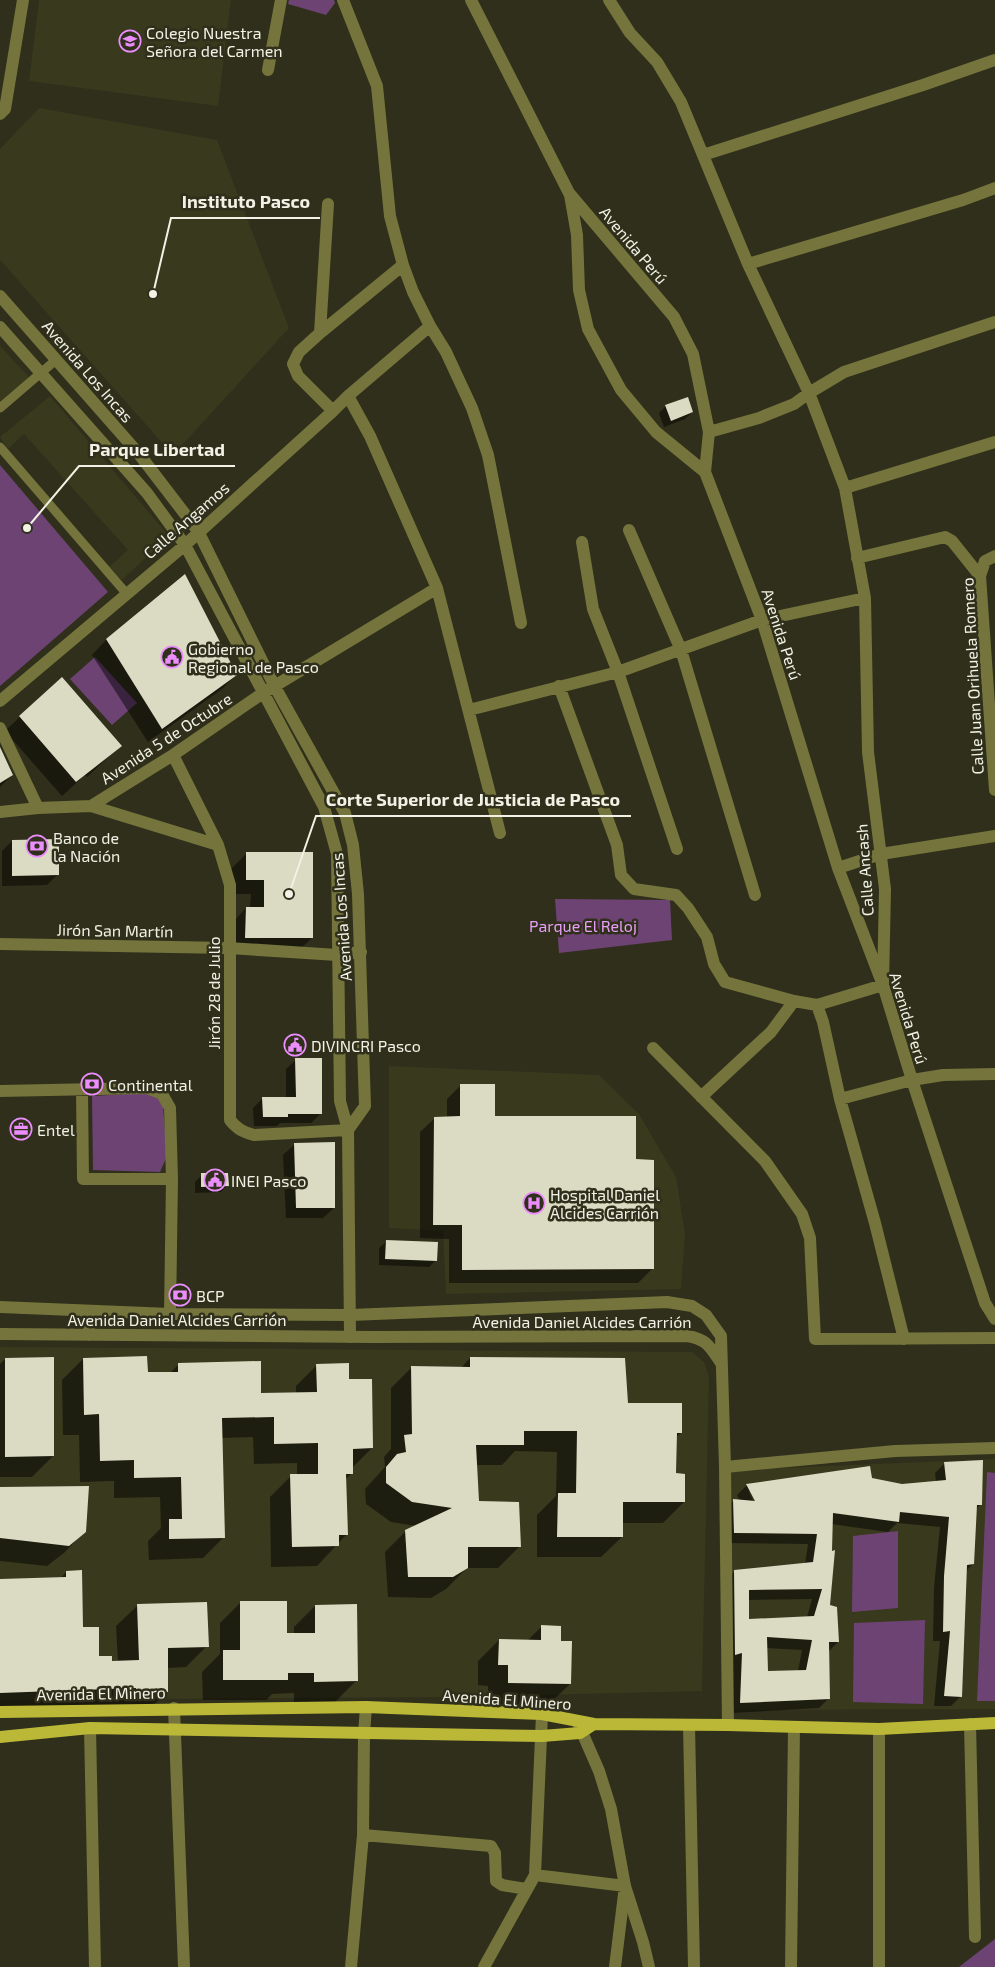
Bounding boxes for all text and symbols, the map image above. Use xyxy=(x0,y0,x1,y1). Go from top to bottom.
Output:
place label: Colegio Nuestra Señora del Carmen xyxy=(146,23,283,60)
school or university icon: Colegio Nuestra Señora del Carmen xyxy=(118,29,142,53)
callout: Instituto Pasco xyxy=(171,185,320,218)
text: Instituto Pasco xyxy=(182,190,310,212)
street label: Avenida Perú xyxy=(596,203,672,287)
street label: Avenida Los Incas xyxy=(39,316,137,426)
callout: Parque Libertad xyxy=(79,433,235,466)
text: Parque Libertad xyxy=(89,438,225,460)
street label: Calle Angamos xyxy=(139,478,233,562)
street label: Calle Juan Orihuela Romero xyxy=(957,577,987,775)
street label: Avenida Perú xyxy=(758,586,806,682)
place label: Gobierno Regional de Pasco xyxy=(188,639,319,676)
public building icon: Gobierno Regional de Pasco xyxy=(160,645,184,669)
street label: Avenida 5 de Octubre xyxy=(97,688,235,788)
callout: Corte Superior de Justicia de Pasco xyxy=(316,783,631,816)
text: Corte Superior de Justicia de Pasco xyxy=(326,788,620,810)
street label: Calle Ancash xyxy=(851,823,877,917)
place label: Banco de la Nación xyxy=(53,828,120,865)
bank icon: Banco de la Nación xyxy=(25,834,49,858)
street label: Avenida Los Incas xyxy=(327,852,355,982)
park label: Parque El Reloj xyxy=(529,916,637,936)
street label: Jirón San Martín xyxy=(56,919,174,941)
street label: Jirón 28 de Julio xyxy=(204,936,223,1050)
street label: Avenida Perú xyxy=(886,970,932,1066)
public building icon: DIVINCRI Pasco xyxy=(283,1033,307,1057)
place label: DIVINCRI Pasco xyxy=(311,1036,421,1055)
bank icon: Continental xyxy=(80,1072,104,1096)
place label: Continental xyxy=(108,1075,193,1094)
office icon: Entel xyxy=(9,1117,33,1141)
place label: Entel xyxy=(37,1120,75,1139)
public building icon: INEI Pasco xyxy=(203,1168,227,1192)
place label: INEI Pasco xyxy=(231,1171,306,1190)
place label: Hospital Daniel Alcides Carrión xyxy=(550,1185,660,1222)
hospital icon: Hospital Daniel Alcides Carrión xyxy=(522,1191,546,1215)
bank icon: BCP xyxy=(168,1283,192,1307)
place label: BCP xyxy=(196,1286,224,1305)
street label: Avenida Daniel Alcides Carrión xyxy=(67,1310,287,1329)
street label: Avenida Daniel Alcides Carrión xyxy=(472,1312,692,1331)
street label: Avenida El Minero xyxy=(36,1682,166,1704)
street label: Avenida El Minero xyxy=(442,1685,572,1713)

